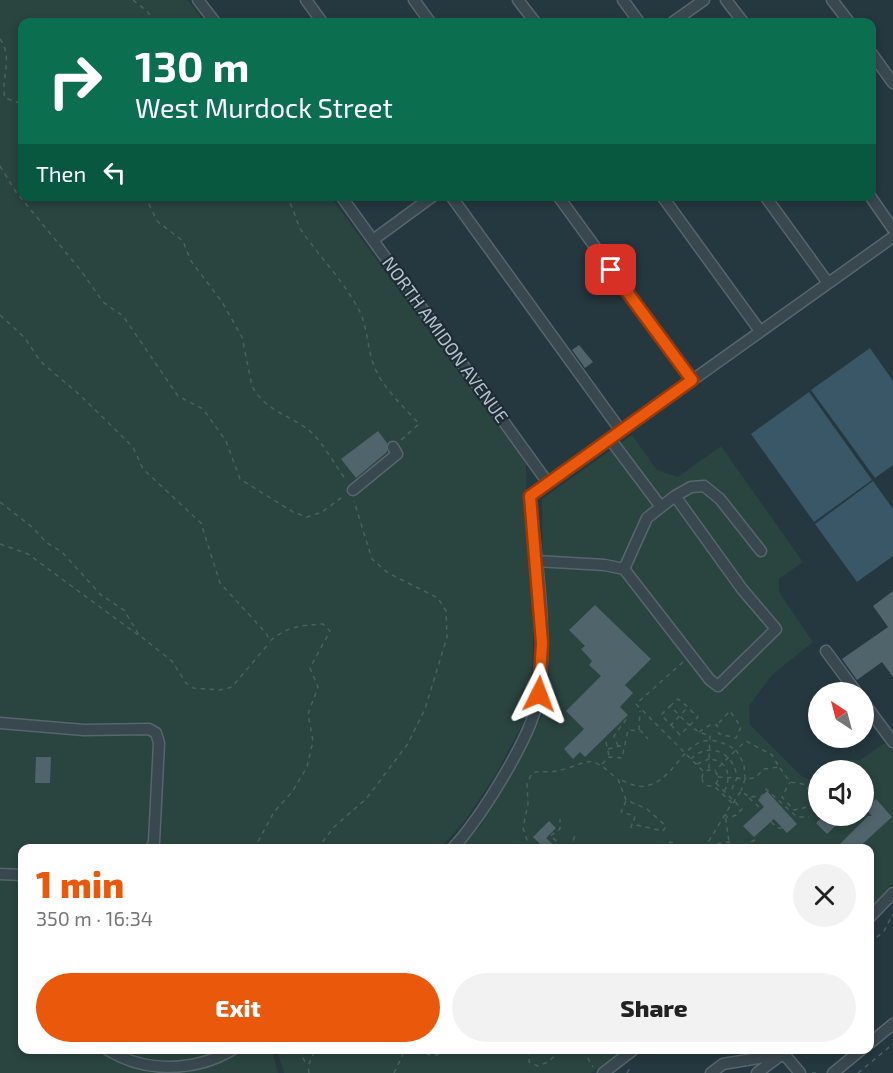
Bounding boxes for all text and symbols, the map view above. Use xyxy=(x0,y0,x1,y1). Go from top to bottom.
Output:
text: 130 m xyxy=(135,40,250,90)
icon: right xyxy=(36,42,114,120)
text: West Murdock Street xyxy=(135,91,393,123)
icon: left xyxy=(98,156,131,189)
text: Then xyxy=(36,160,86,186)
pin xyxy=(585,244,636,295)
street label: NORTH AMIDON AVENUE xyxy=(378,252,514,427)
icon: arrive xyxy=(594,253,627,286)
position arrow xyxy=(507,662,571,726)
north arrow xyxy=(808,682,874,748)
map controls xyxy=(808,682,874,826)
button: sound xyxy=(808,760,874,826)
text: 1 min xyxy=(36,862,124,905)
button: close xyxy=(793,864,856,927)
text: 350 m · 16:34 xyxy=(36,906,153,930)
button: Exit xyxy=(36,973,440,1042)
button: Share xyxy=(452,973,856,1042)

